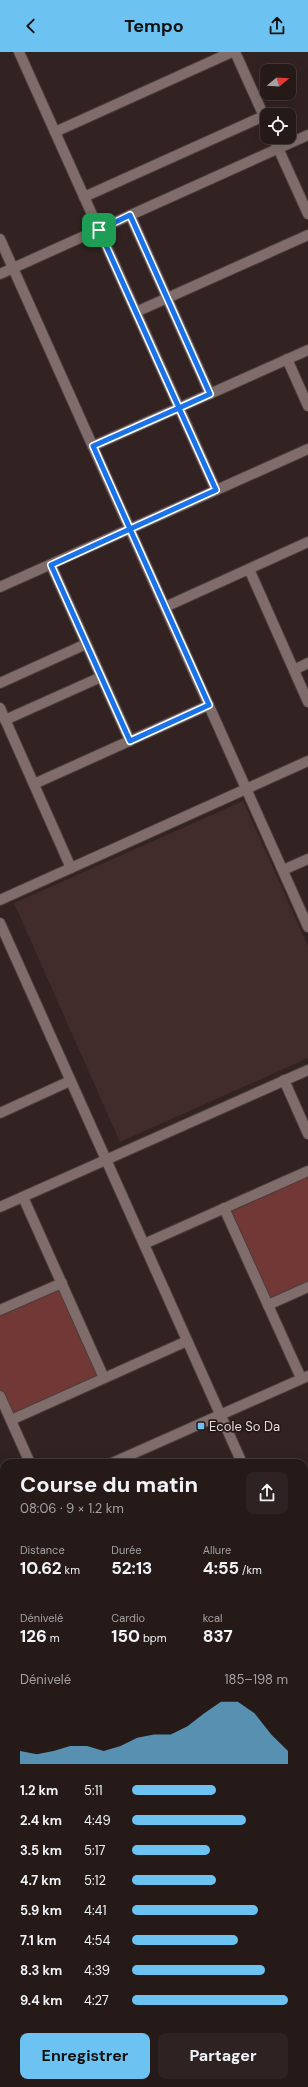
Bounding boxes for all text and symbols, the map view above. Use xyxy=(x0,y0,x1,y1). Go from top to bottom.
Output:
text: Tempo xyxy=(124,14,184,38)
icon: back xyxy=(20,15,42,37)
icon: share xyxy=(266,15,288,37)
north arrow xyxy=(260,64,296,100)
map controls xyxy=(260,64,296,144)
button: locate xyxy=(260,108,296,144)
pin xyxy=(82,213,116,247)
icon: arrive xyxy=(88,219,110,241)
place label: Ecole So Da xyxy=(209,1418,280,1435)
marker: Ecole So Da xyxy=(196,1421,206,1431)
text: Course du matin xyxy=(20,1470,198,1499)
button: share xyxy=(246,1472,288,1514)
text: 08:06 · 9 × 1.2 km xyxy=(20,1500,124,1517)
text: Distance xyxy=(20,1543,65,1557)
text: Durée xyxy=(111,1543,142,1557)
text: Allure xyxy=(203,1543,231,1557)
text: 10.62 xyxy=(20,1557,62,1579)
text: 52:13 xyxy=(111,1557,152,1579)
text: 4:55 xyxy=(203,1557,239,1579)
text: km xyxy=(62,1563,80,1577)
text: /km xyxy=(239,1563,262,1577)
text: Dénivelé xyxy=(20,1611,63,1625)
text: Cardio xyxy=(111,1611,145,1625)
text: kcal xyxy=(203,1611,223,1625)
text: 126 xyxy=(20,1625,47,1647)
text: 150 xyxy=(111,1625,140,1647)
text: 837 xyxy=(203,1625,233,1647)
text: m xyxy=(47,1631,60,1645)
text: bpm xyxy=(140,1631,167,1645)
text: Dénivelé xyxy=(20,1671,71,1688)
text: 185–198 m xyxy=(224,1671,288,1688)
text: 1.2 km xyxy=(20,1782,58,1799)
text: 5:11 xyxy=(84,1782,103,1799)
text: 2.4 km xyxy=(20,1812,62,1829)
text: 4:49 xyxy=(84,1812,111,1829)
text: 3.5 km xyxy=(20,1842,62,1859)
text: 5:17 xyxy=(84,1842,106,1859)
text: 4.7 km xyxy=(20,1872,61,1889)
text: 5:12 xyxy=(84,1872,106,1889)
text: 5.9 km xyxy=(20,1902,62,1919)
text: 4:41 xyxy=(84,1902,106,1919)
text: 7.1 km xyxy=(20,1932,57,1949)
text: 4:54 xyxy=(84,1932,110,1949)
text: 8.3 km xyxy=(20,1962,62,1979)
text: 4:39 xyxy=(84,1962,110,1979)
text: 9.4 km xyxy=(20,1992,62,2009)
text: 4:27 xyxy=(84,1992,109,2009)
button: Enregistrer xyxy=(20,2033,150,2079)
button: Partager xyxy=(158,2033,288,2079)

